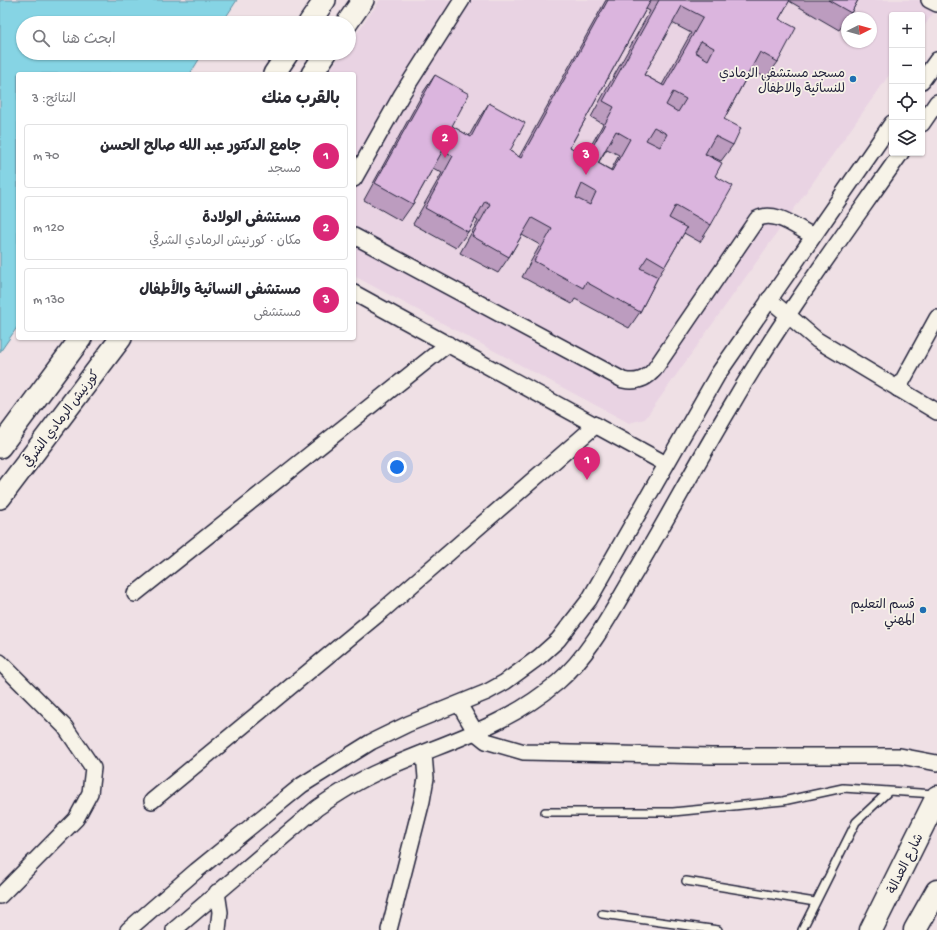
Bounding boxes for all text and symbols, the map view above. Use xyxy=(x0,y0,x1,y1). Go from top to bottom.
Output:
north arrow xyxy=(841,12,877,48)
map controls xyxy=(889,12,925,156)
button: + xyxy=(889,12,925,48)
search box xyxy=(16,16,356,60)
icon: search xyxy=(30,27,52,49)
text: ابحث هنا xyxy=(62,31,116,49)
button: − xyxy=(889,48,925,84)
place label: مسجد مستشفى الرمادي للنسائية والاطفال xyxy=(719,67,845,97)
marker: مسجد مستشفى الرمادي للنسائية والاطفال xyxy=(848,74,858,84)
button: locate xyxy=(889,84,925,120)
text: بالقرب منك xyxy=(261,90,340,110)
text: النتائج: 3 xyxy=(32,92,76,107)
button: layers xyxy=(889,120,925,156)
pin: 2 xyxy=(432,125,458,158)
text: جامع الدكتور عبد الله صالح الحسن xyxy=(100,138,301,156)
pin: 3 xyxy=(573,142,599,175)
text: 70 m xyxy=(33,149,59,164)
text: 1 xyxy=(323,149,329,164)
text: مسجد xyxy=(268,162,301,177)
text: مستشفى الولادة xyxy=(202,210,301,228)
text: 120 m xyxy=(33,221,64,236)
text: 2 xyxy=(323,221,329,236)
text: مكان · كورنيش الرمادي الشرقي xyxy=(149,234,301,249)
text: مستشفى النسائية والأطفال xyxy=(139,282,301,300)
text: 130 m xyxy=(33,293,65,308)
text: 3 xyxy=(323,293,329,308)
text: مستشفى xyxy=(253,306,301,321)
street label: كورنيش الرمادي الشرقي xyxy=(18,366,104,471)
pin: 1 xyxy=(574,447,600,480)
your location xyxy=(387,457,407,477)
place label: قسم التعليم المهني xyxy=(850,598,915,630)
marker: قسم التعليم المهني xyxy=(918,605,928,615)
street label: شارع العدالة xyxy=(885,831,927,897)

